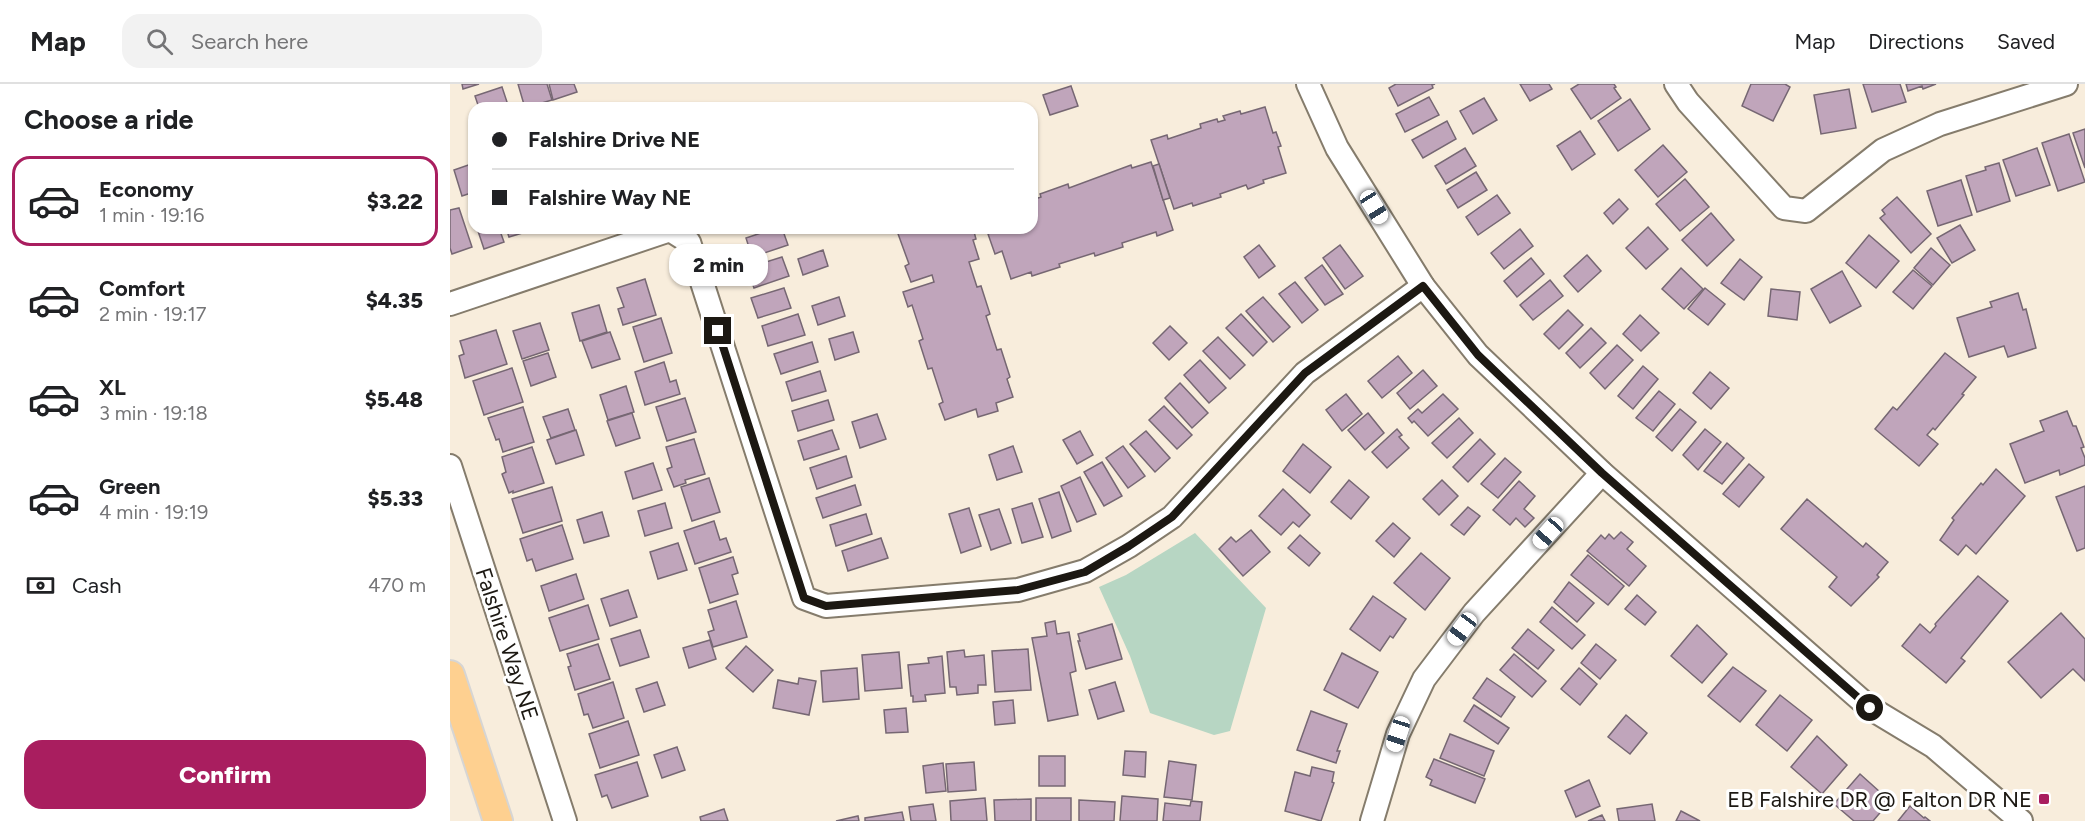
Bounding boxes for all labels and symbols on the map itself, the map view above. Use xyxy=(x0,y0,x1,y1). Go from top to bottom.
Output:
car xyxy=(1357,187,1391,227)
callout: 2 min xyxy=(668,244,768,286)
route end xyxy=(704,317,731,344)
car xyxy=(1529,514,1567,552)
street label: Falshire Way NE xyxy=(470,564,544,724)
car xyxy=(1444,609,1480,649)
route start xyxy=(1856,694,1883,721)
car xyxy=(1384,714,1412,754)
place label: EB Falshire DR @ Falton DR NE xyxy=(1727,786,2032,813)
marker: EB Falshire DR @ Falton DR NE xyxy=(2037,792,2051,806)

